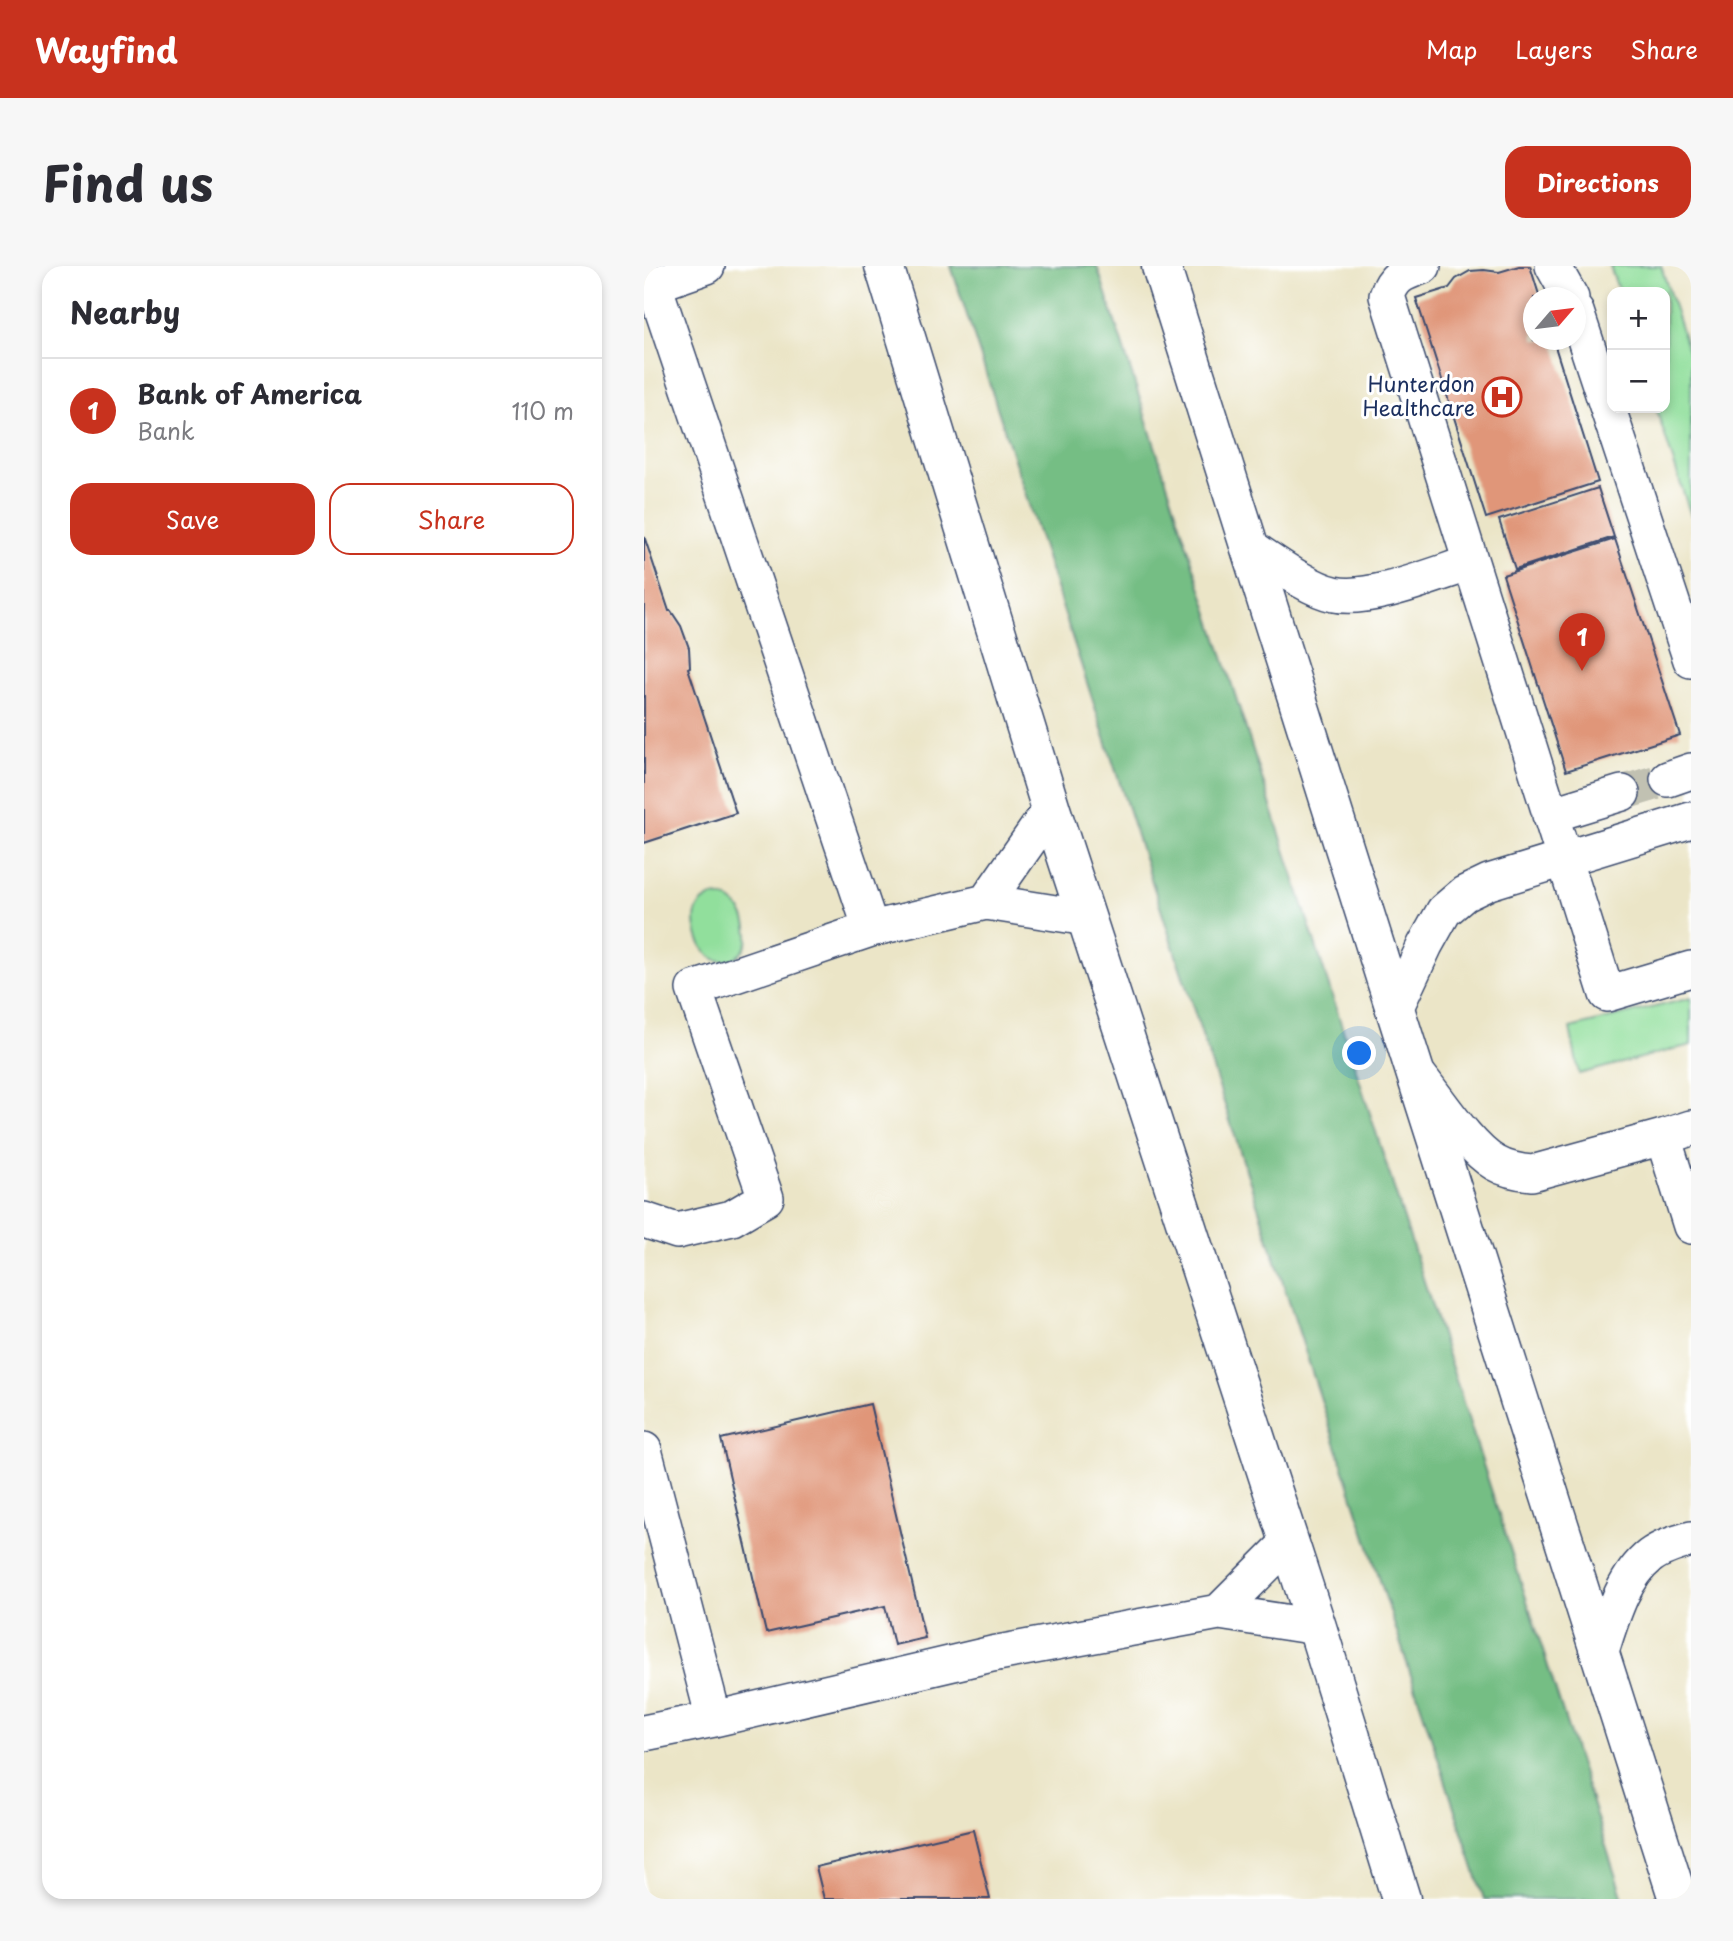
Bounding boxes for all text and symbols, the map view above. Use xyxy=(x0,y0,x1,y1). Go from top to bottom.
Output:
text: Wayfind xyxy=(35,24,178,74)
text: Map xyxy=(1426,31,1477,67)
text: Layers xyxy=(1515,31,1592,67)
text: Share xyxy=(1630,31,1698,67)
text: Find us xyxy=(42,145,213,219)
button: Directions xyxy=(1505,146,1691,218)
north arrow xyxy=(1523,287,1586,350)
map controls xyxy=(1607,287,1670,413)
button: + xyxy=(1607,287,1670,350)
text: Nearby xyxy=(70,289,180,334)
button: − xyxy=(1607,350,1670,413)
place label: Hunterdon Healthcare xyxy=(1363,367,1475,423)
text: Bank of America xyxy=(137,374,362,413)
hospital icon: Hunterdon Healthcare xyxy=(1481,376,1523,418)
text: 1 xyxy=(88,393,99,428)
text: 110 m xyxy=(512,393,574,428)
text: Bank xyxy=(137,413,195,448)
button: Save xyxy=(70,483,315,555)
button: Share xyxy=(329,483,574,555)
pin: 1 xyxy=(1559,613,1605,671)
your location xyxy=(1342,1036,1376,1070)

